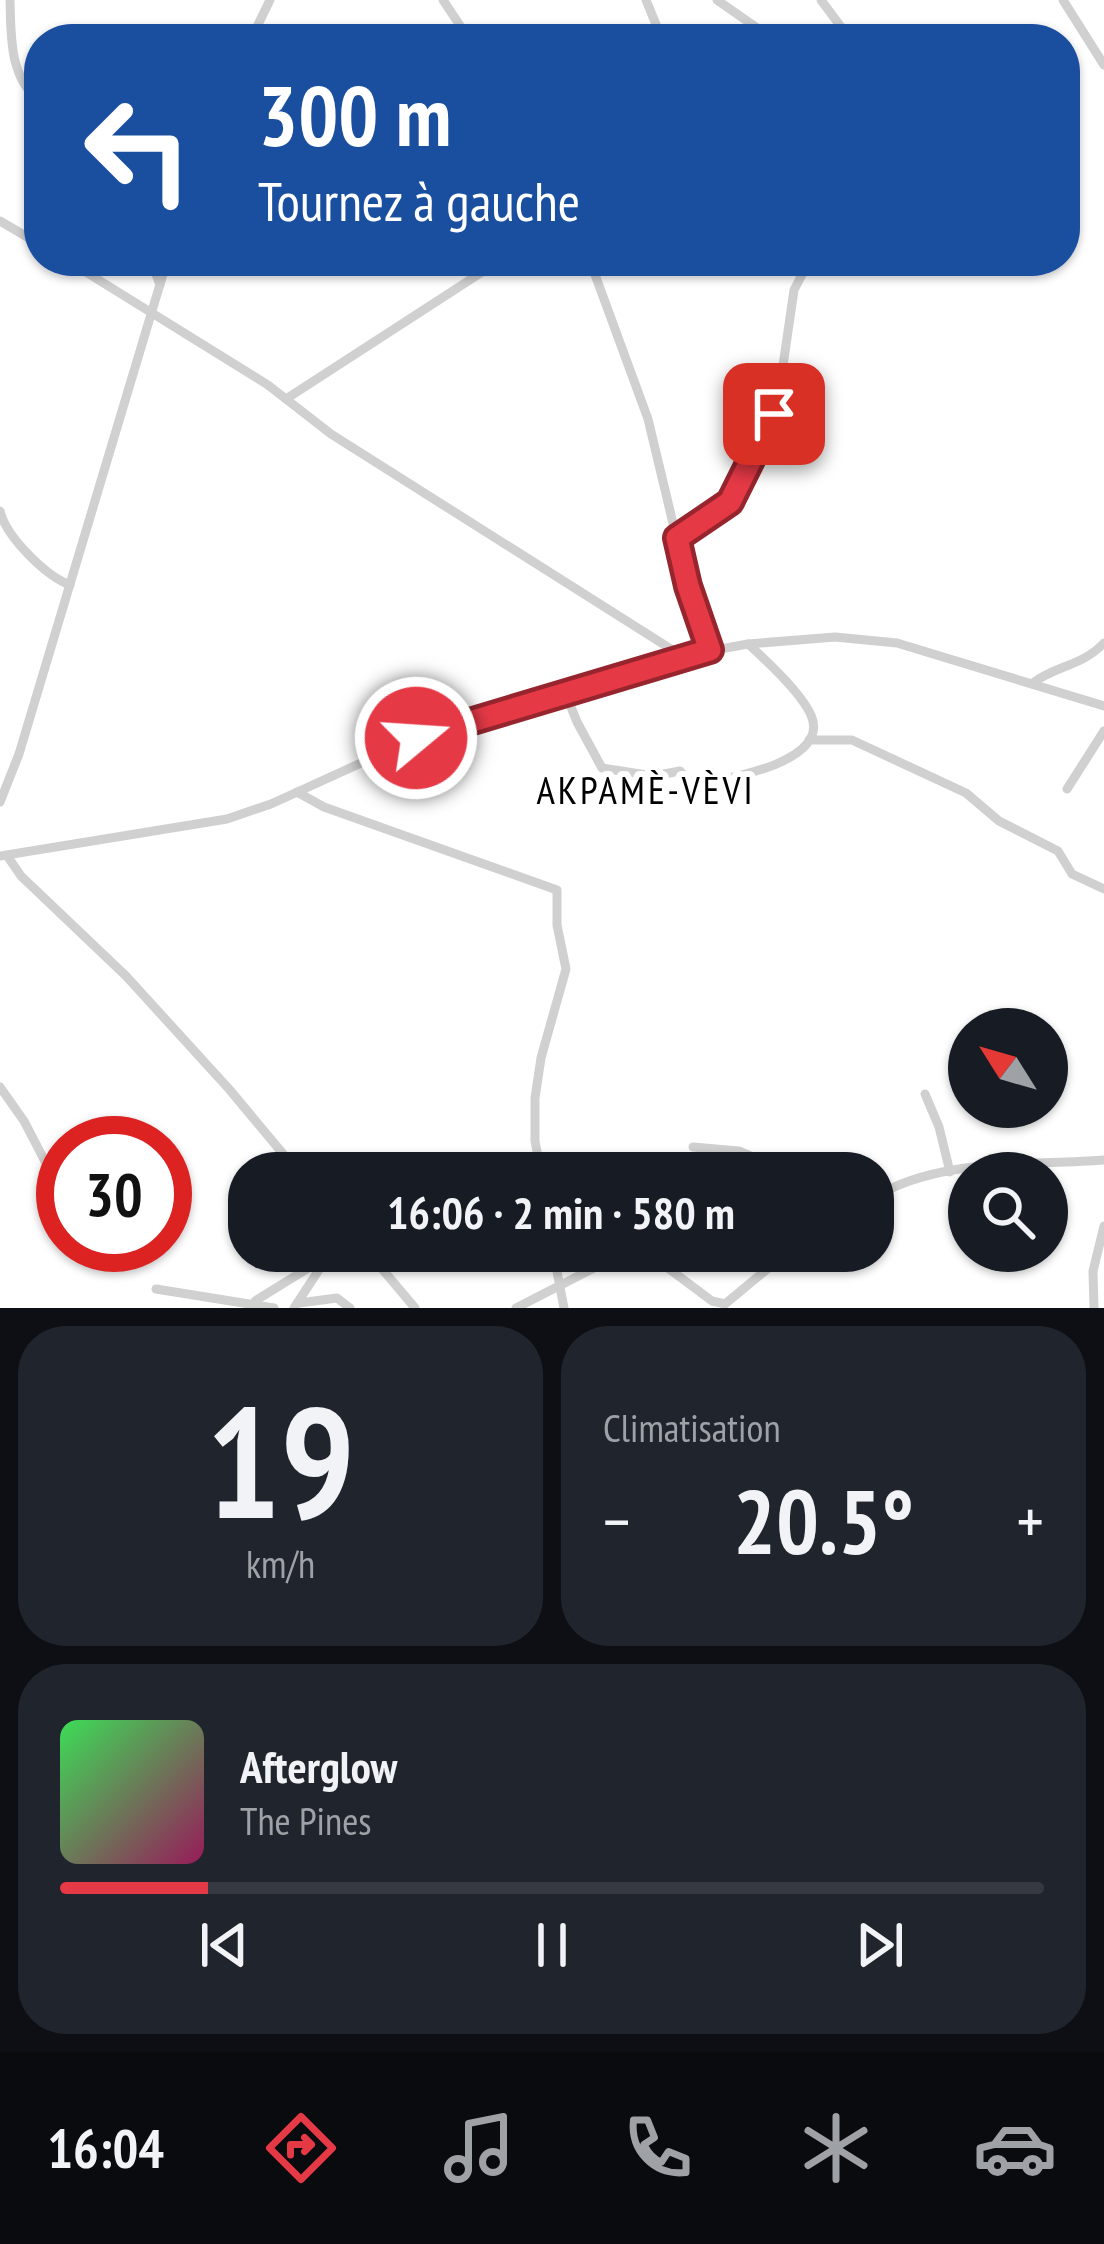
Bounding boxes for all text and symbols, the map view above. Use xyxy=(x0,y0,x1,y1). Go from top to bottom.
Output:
text: 300 m xyxy=(258,60,451,169)
icon: left xyxy=(60,72,216,228)
text: Tournez à gauche xyxy=(258,166,580,236)
pin xyxy=(723,363,825,465)
icon: arrive xyxy=(741,381,807,447)
position arrow xyxy=(353,675,479,801)
district label: AKPAMÈ-VÈVI xyxy=(536,764,756,815)
north arrow xyxy=(948,1008,1068,1128)
map controls xyxy=(948,1008,1068,1272)
speed limit sign: 30 xyxy=(36,1116,192,1272)
button: search xyxy=(948,1152,1068,1272)
text: 16:06 · 2 min · 580 m xyxy=(387,1183,735,1241)
text: 19 xyxy=(206,1359,355,1561)
text: Climatisation xyxy=(603,1402,781,1453)
text: 20.5° xyxy=(733,1462,914,1579)
text: − xyxy=(603,1478,630,1563)
text: + xyxy=(1017,1478,1044,1563)
text: km/h xyxy=(246,1538,315,1589)
text: Afterglow xyxy=(240,1737,397,1795)
text: The Pines xyxy=(240,1795,371,1846)
icon: previous xyxy=(191,1912,257,1978)
icon: pause xyxy=(519,1912,585,1978)
icon: next xyxy=(847,1912,913,1978)
icon: directions xyxy=(259,2106,343,2190)
icon: music xyxy=(437,2106,521,2190)
icon: phone xyxy=(616,2106,700,2190)
icon: climate xyxy=(794,2106,878,2190)
icon: car xyxy=(973,2106,1057,2190)
text: 16:04 xyxy=(47,2113,164,2183)

